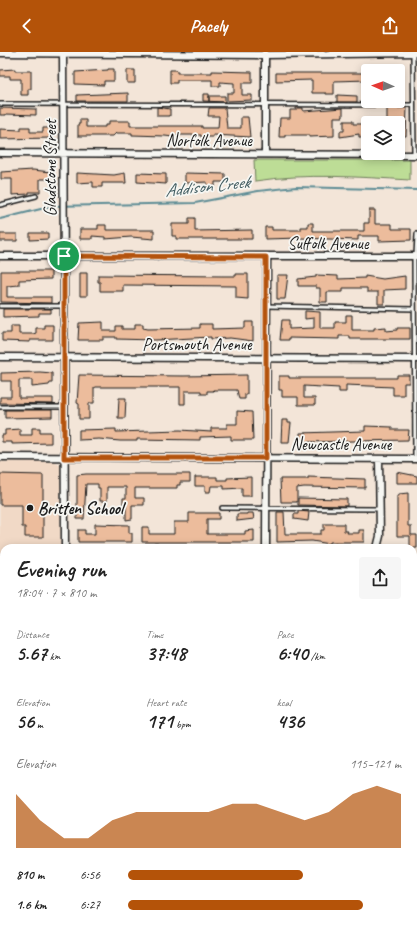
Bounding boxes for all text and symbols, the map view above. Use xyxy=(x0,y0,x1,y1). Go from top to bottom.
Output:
icon: back xyxy=(16,15,38,37)
text: Pacely xyxy=(190,15,227,37)
icon: share xyxy=(379,15,401,37)
north arrow xyxy=(361,64,405,108)
map controls xyxy=(361,64,405,160)
button: layers xyxy=(361,116,405,160)
street label: Gladstone Street xyxy=(40,117,61,216)
street label: Norfolk Avenue xyxy=(166,130,253,151)
water label: Addison Creek xyxy=(164,170,254,201)
street label: Suffolk Avenue xyxy=(288,233,370,254)
pin xyxy=(47,239,81,273)
icon: arrive xyxy=(53,245,75,267)
street label: Portsmouth Avenue xyxy=(142,334,253,355)
street label: Newcastle Avenue xyxy=(291,434,393,455)
place label: Britten School xyxy=(38,498,127,519)
marker: Britten School xyxy=(25,503,35,513)
text: Evening run xyxy=(16,556,106,584)
button: share xyxy=(359,557,401,599)
text: 18:04 · 7 × 810 m xyxy=(16,585,97,601)
text: Distance xyxy=(16,627,49,641)
text: Time xyxy=(146,627,163,641)
text: Pace xyxy=(277,627,294,641)
text: 5.67 xyxy=(16,641,47,666)
text: 37:48 xyxy=(146,641,186,666)
text: 6:40 xyxy=(277,641,308,666)
text: km xyxy=(47,649,60,663)
text: /km xyxy=(308,649,325,663)
text: Elevation xyxy=(16,695,50,709)
text: Heart rate xyxy=(146,695,186,709)
text: kcal xyxy=(277,695,291,709)
text: 56 xyxy=(16,709,34,734)
text: 171 xyxy=(146,709,173,734)
text: 436 xyxy=(277,709,304,734)
text: m xyxy=(34,717,43,731)
text: bpm xyxy=(173,717,191,731)
text: Elevation xyxy=(16,756,56,772)
text: 115–121 m xyxy=(350,756,401,772)
text: 810 m xyxy=(16,867,44,883)
text: 6:56 xyxy=(80,867,100,883)
text: 1.6 km xyxy=(16,897,47,913)
text: 6:27 xyxy=(80,897,100,913)

